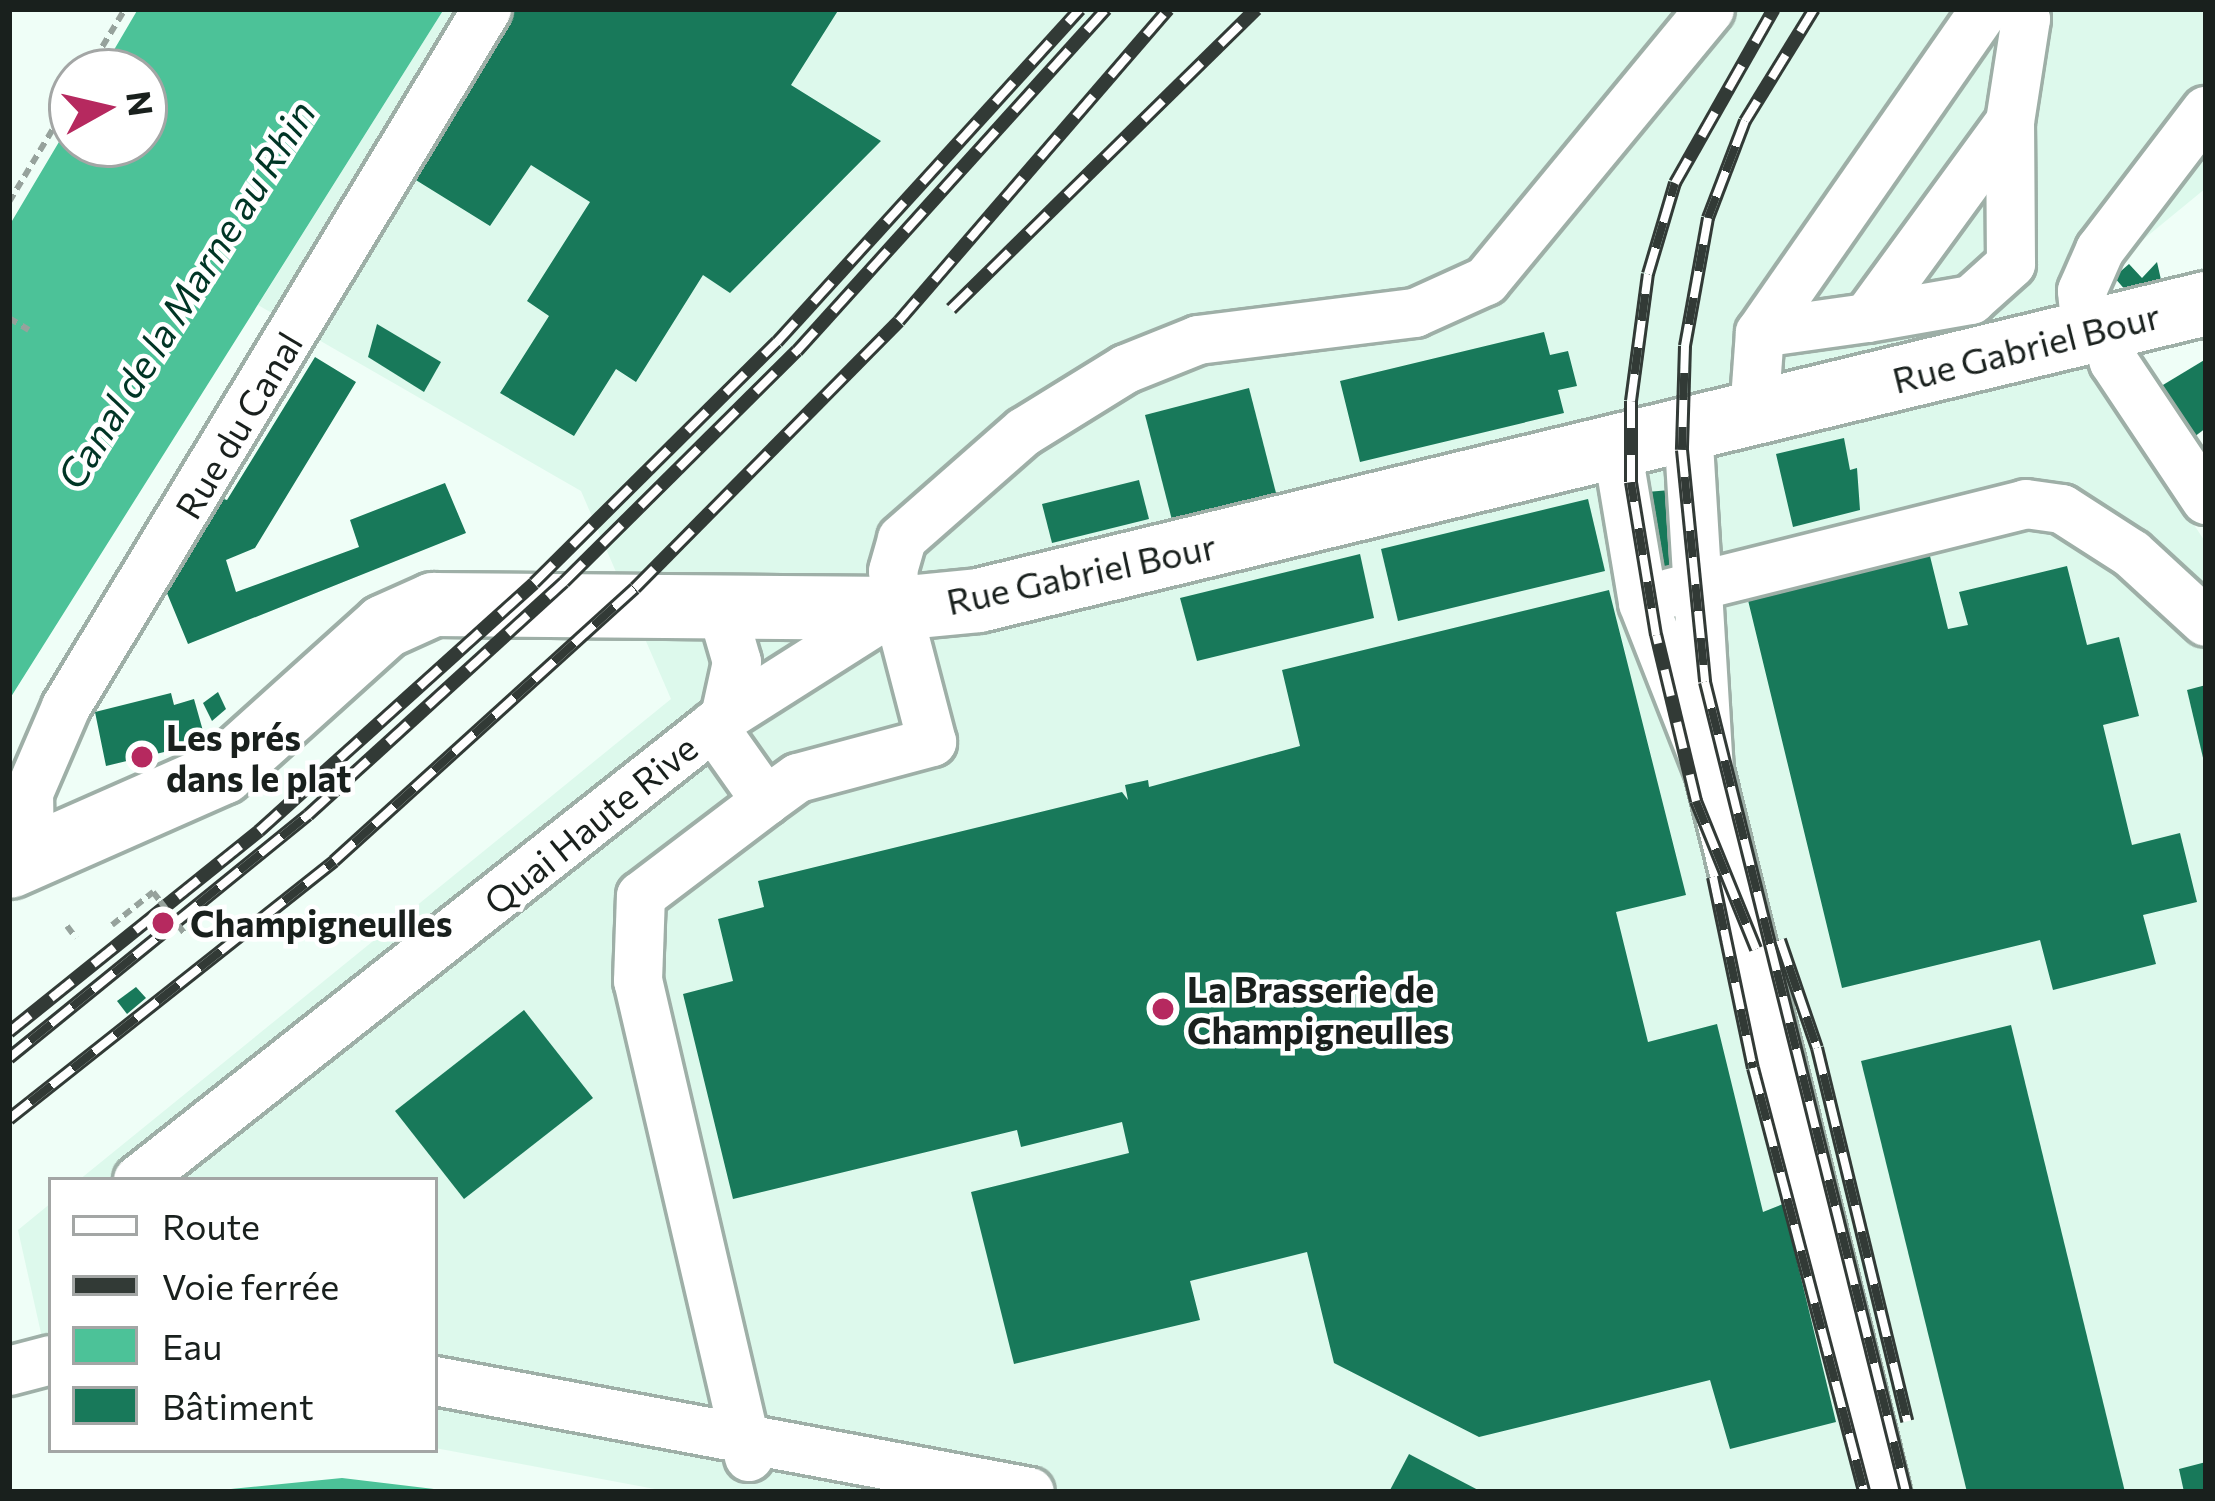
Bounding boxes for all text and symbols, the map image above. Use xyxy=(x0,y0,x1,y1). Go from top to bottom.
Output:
north arrow xyxy=(48,48,168,168)
text: N xyxy=(119,88,163,118)
water label: Canal de la Marne au Rhin xyxy=(46,91,324,497)
street label: Rue Gabriel Bour xyxy=(1888,293,2164,401)
street label: Rue du Canal xyxy=(165,324,311,526)
street label: Rue Gabriel Bour xyxy=(942,523,1220,623)
place label: Les prés dans le plat xyxy=(166,714,351,799)
street label: Quai Haute Rive xyxy=(475,725,705,923)
marker: Les prés dans le plat xyxy=(129,744,155,770)
place label: Champigneulles xyxy=(190,901,453,945)
marker: Champigneulles xyxy=(147,907,179,939)
place label: La Brasserie de Champigneulles xyxy=(1187,966,1450,1051)
marker: La Brasserie de Champigneulles xyxy=(1150,996,1176,1022)
legend xyxy=(48,1177,438,1453)
text: Route xyxy=(162,1203,260,1247)
text: Voie ferrée xyxy=(162,1263,339,1307)
text: Eau xyxy=(162,1323,222,1367)
text: Bâtiment xyxy=(162,1383,314,1427)

